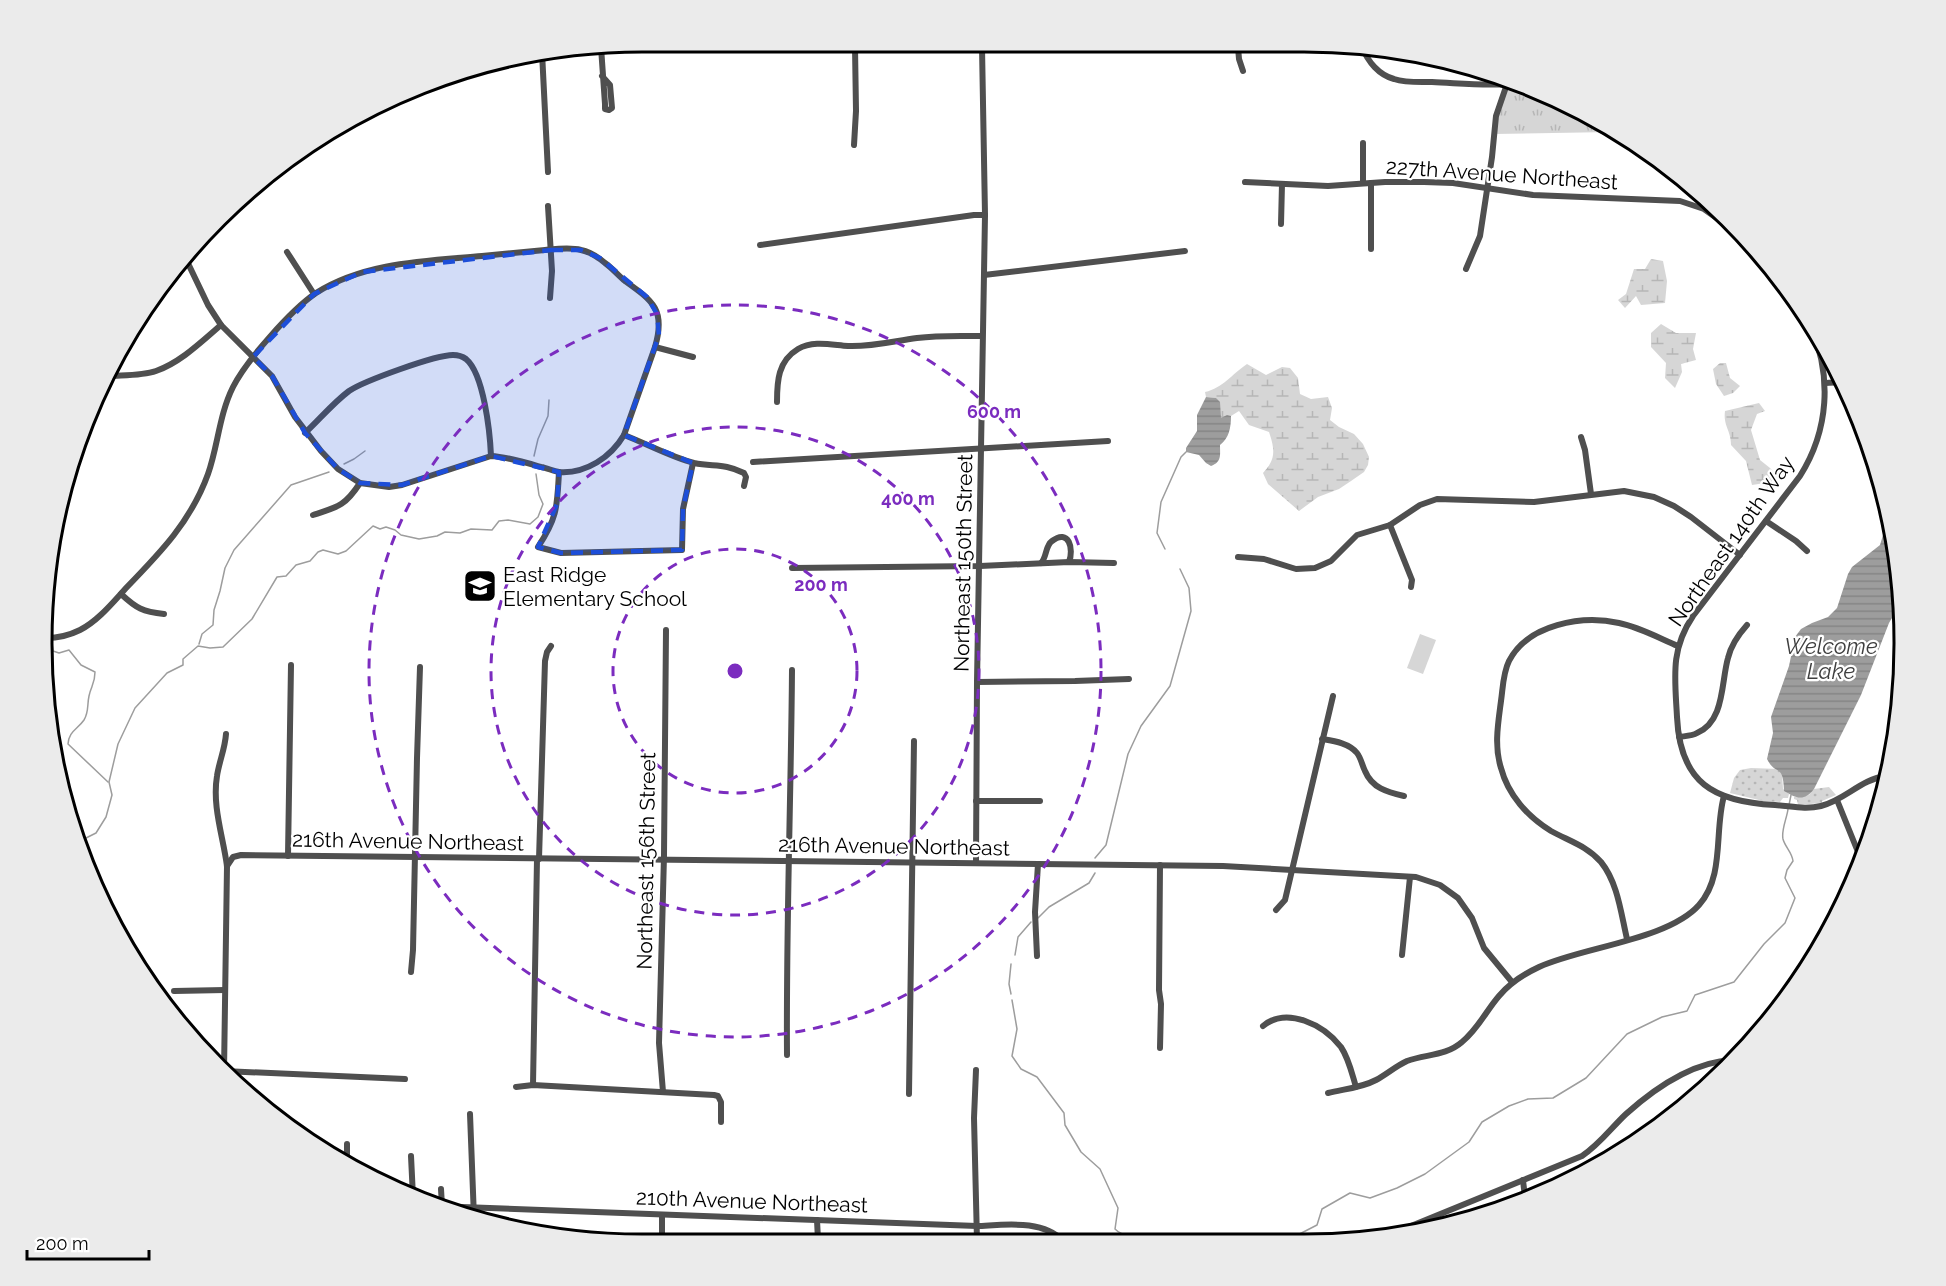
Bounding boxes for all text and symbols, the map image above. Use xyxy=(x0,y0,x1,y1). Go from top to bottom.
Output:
street label: 227th Avenue Northeast xyxy=(1385,153,1619,195)
text: 600 m xyxy=(967,401,1021,422)
street label: Northeast 140th Way xyxy=(1663,451,1799,631)
street label: Northeast 150th Street xyxy=(949,454,977,672)
text: 400 m xyxy=(881,488,935,509)
place label: East Ridge Elementary School xyxy=(503,562,687,611)
school or university icon: East Ridge Elementary School xyxy=(462,568,498,604)
text: 200 m xyxy=(794,574,848,595)
water label: Welcome Lake xyxy=(1784,633,1878,684)
centre of rings xyxy=(725,661,745,681)
street label: Northeast 156th Street xyxy=(632,752,660,970)
street label: 216th Avenue Northeast xyxy=(292,826,524,856)
street label: 216th Avenue Northeast xyxy=(778,831,1010,861)
street label: 210th Avenue Northeast xyxy=(636,1184,868,1218)
scale bar xyxy=(27,1223,148,1261)
text: 200 m xyxy=(36,1233,89,1254)

